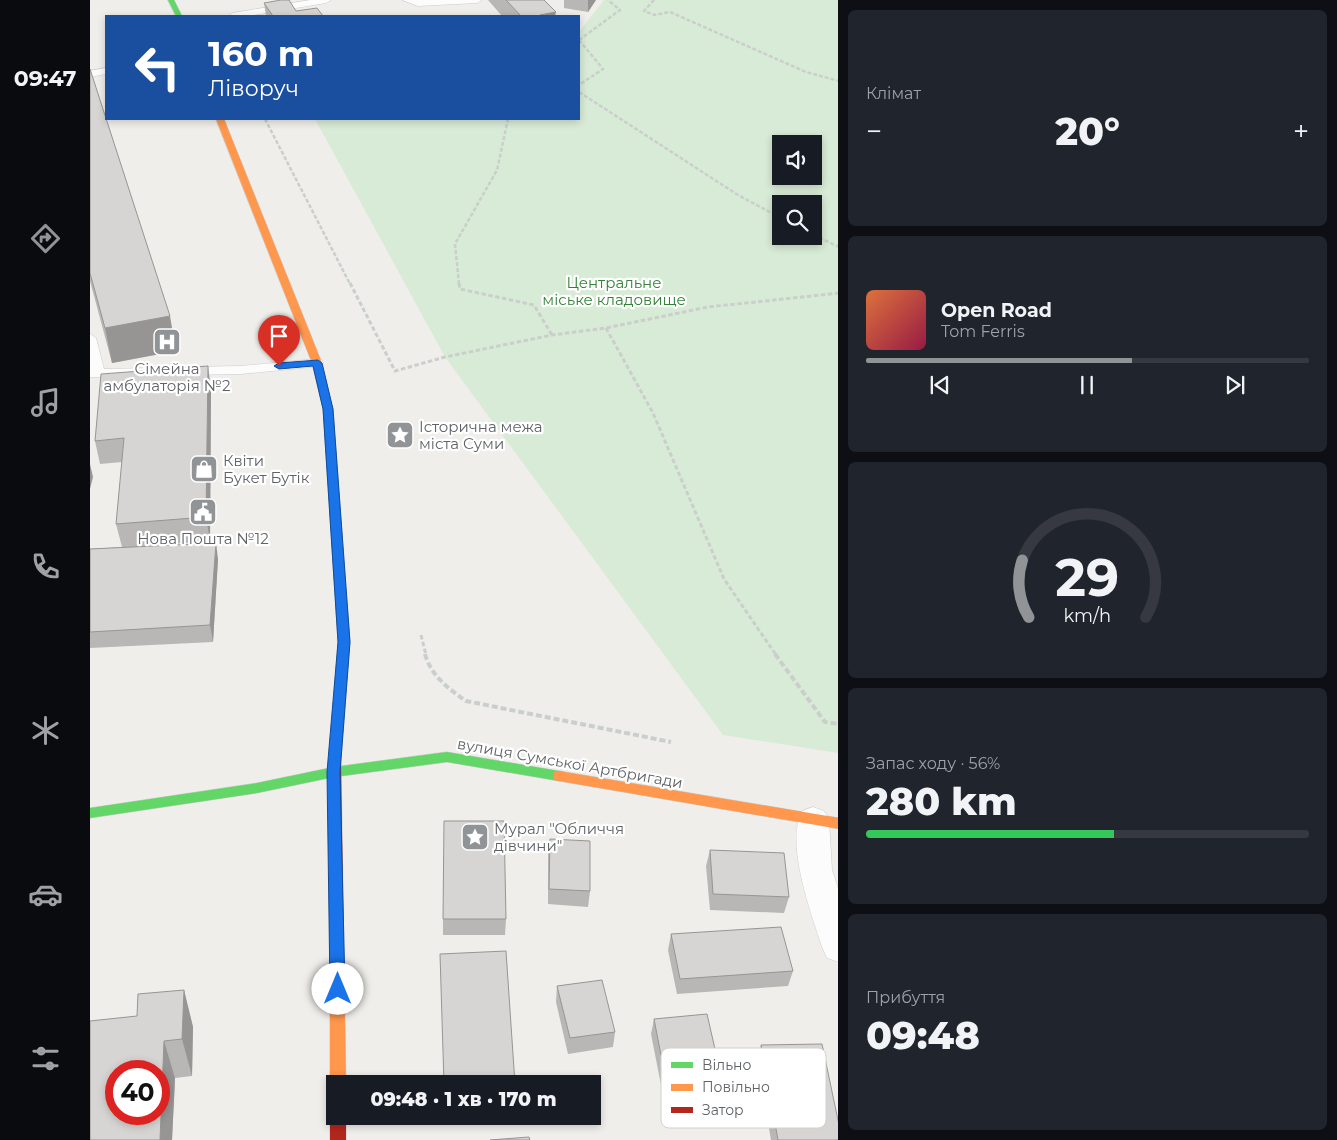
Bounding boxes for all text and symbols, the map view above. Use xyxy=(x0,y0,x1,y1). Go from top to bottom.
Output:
text: 160 m xyxy=(208,32,314,75)
icon: left xyxy=(125,35,190,100)
text: 09:47 xyxy=(14,65,76,92)
text: Ліворуч xyxy=(208,75,299,102)
text: Клімат xyxy=(866,84,921,103)
text: 20° xyxy=(1055,108,1120,155)
text: − xyxy=(866,114,882,148)
text: + xyxy=(1293,114,1309,148)
map controls xyxy=(772,135,822,245)
button: sound xyxy=(772,135,822,185)
button: search xyxy=(772,195,822,245)
icon: directions xyxy=(28,221,63,256)
park label: Центральне міське кладовище xyxy=(542,273,686,309)
text: Open Road xyxy=(941,299,1052,322)
pin xyxy=(258,315,300,366)
icon: arrive xyxy=(265,322,293,350)
text: Tom Ferris xyxy=(941,322,1025,341)
hospital icon: Сімейна амбулаторія №2 xyxy=(152,327,182,357)
place label: Сімейна амбулаторія №2 xyxy=(103,359,231,395)
icon: previous xyxy=(926,371,954,399)
icon: pause xyxy=(1073,371,1101,399)
icon: next xyxy=(1221,371,1249,399)
icon: music xyxy=(28,385,63,420)
place label: Історична межа міста Суми xyxy=(419,417,543,453)
place icon: Історична межа міста Суми xyxy=(385,420,415,450)
place label: Квіти Букет Бутік xyxy=(223,451,310,487)
shop icon: Квіти Букет Бутік xyxy=(189,454,219,484)
public building icon: Нова Пошта №12 xyxy=(188,497,218,527)
place label: Нова Пошта №12 xyxy=(137,529,269,548)
text: 29 xyxy=(1056,546,1119,609)
icon: phone xyxy=(28,549,63,584)
text: km/h xyxy=(1064,605,1111,626)
icon: climate xyxy=(28,713,63,748)
street label: вулиця Сумської Артбригади xyxy=(456,734,684,792)
text: Запас ходу · 56% xyxy=(866,754,1000,773)
text: 280 km xyxy=(866,778,1017,825)
place label: Мурал "Обличчя дівчини" xyxy=(494,819,624,855)
place icon: Мурал "Обличчя дівчини" xyxy=(460,822,490,852)
icon: car xyxy=(28,877,63,912)
position arrow xyxy=(311,962,363,1014)
text: Прибуття xyxy=(866,988,945,1007)
text: 09:48 xyxy=(866,1012,980,1059)
icon: filters xyxy=(28,1041,63,1076)
legend xyxy=(661,1048,826,1128)
text: Вільно xyxy=(702,1056,751,1074)
speed limit sign: 40 xyxy=(105,1060,170,1125)
text: Повільно xyxy=(702,1078,770,1096)
text: 09:48 · 1 хв · 170 m xyxy=(370,1088,557,1111)
text: Затор xyxy=(702,1101,744,1119)

